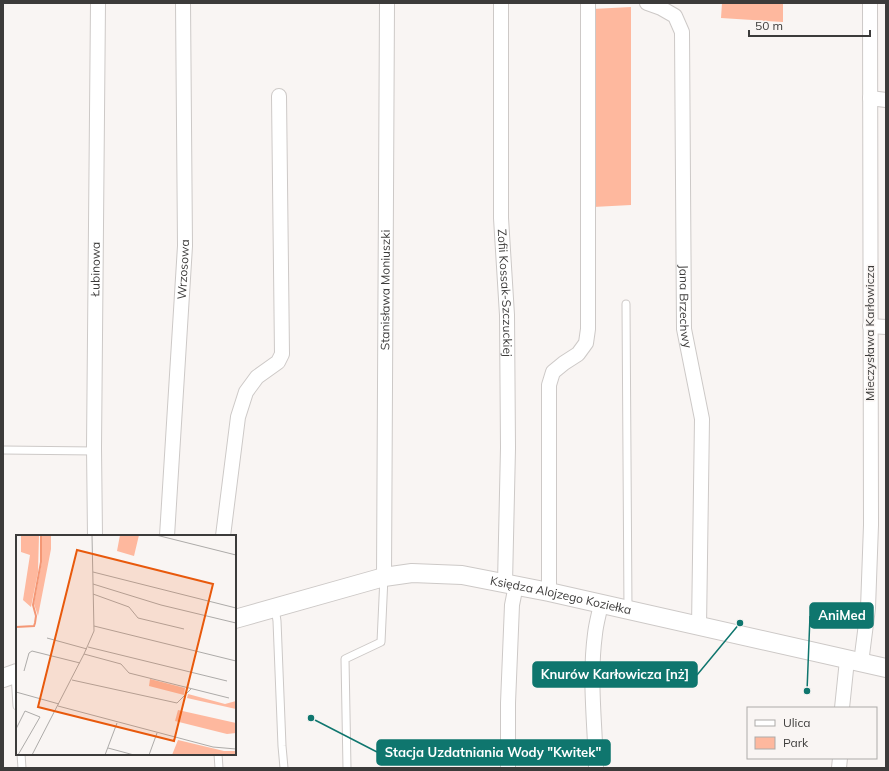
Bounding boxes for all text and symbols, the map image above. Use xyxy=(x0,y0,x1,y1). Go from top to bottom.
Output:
scale bar xyxy=(749,12,870,38)
text: 50 m xyxy=(755,18,783,33)
street label: Zofii Kossak-Szczuckiej xyxy=(495,228,515,357)
street label: Stanisława Moniuszki xyxy=(377,230,393,350)
street label: Wrzosowa xyxy=(174,239,192,300)
street label: Łubinowa xyxy=(87,242,103,297)
street label: Jana Brzechwy xyxy=(677,265,696,350)
street label: Mieczysława Karłowicza xyxy=(862,265,877,401)
inset map xyxy=(16,535,236,755)
street label: Księdza Alojzego Koziełka xyxy=(489,573,633,617)
callout: AniMed xyxy=(810,603,873,628)
text: AniMed xyxy=(818,607,866,623)
callout: Knurów Karłowicza [nż] xyxy=(533,662,697,687)
text: Knurów Karłowicza [nż] xyxy=(541,666,689,682)
legend xyxy=(747,707,877,759)
text: Ulica xyxy=(783,715,811,730)
text: Park xyxy=(783,735,809,750)
callout: Stacja Uzdatniania Wody "Kwitek" xyxy=(377,740,610,765)
text: Stacja Uzdatniania Wody "Kwitek" xyxy=(385,744,601,761)

